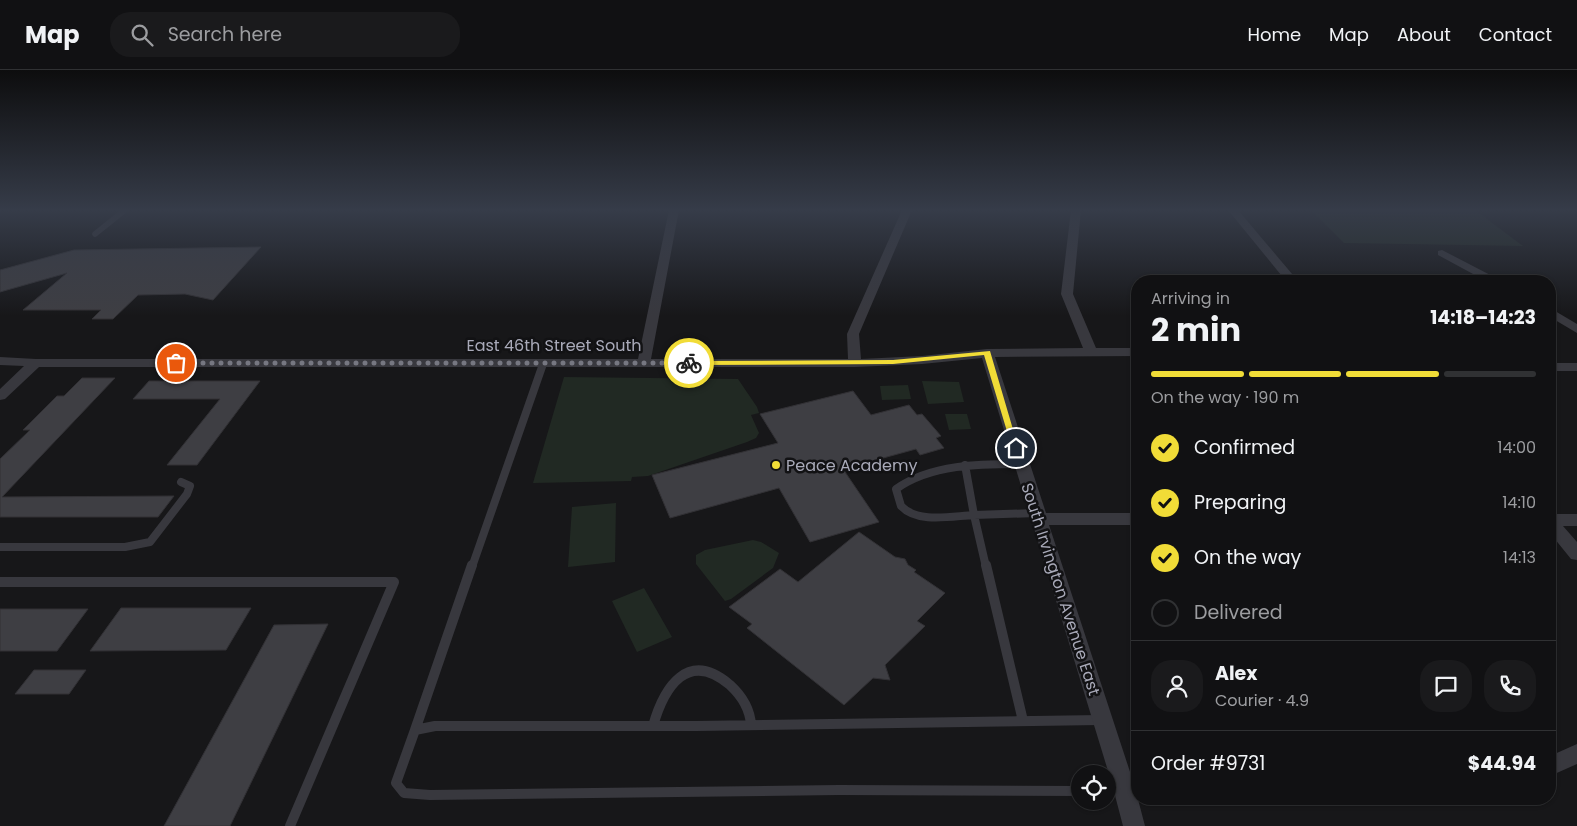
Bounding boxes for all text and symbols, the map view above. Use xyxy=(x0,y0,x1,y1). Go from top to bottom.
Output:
search box xyxy=(110,12,460,57)
text: Map xyxy=(25,18,80,51)
icon: search xyxy=(128,21,156,49)
text: Search here xyxy=(168,21,282,48)
text: Home xyxy=(1247,22,1301,47)
text: Map xyxy=(1329,22,1369,47)
text: About xyxy=(1397,22,1451,47)
text: Contact xyxy=(1479,22,1552,47)
text: Arriving in xyxy=(1151,287,1230,310)
text: 14:18–14:23 xyxy=(1430,304,1536,331)
text: 2 min xyxy=(1151,307,1241,352)
street label: East 46th Street South xyxy=(466,334,642,357)
courier xyxy=(664,338,714,388)
pin xyxy=(155,342,197,384)
icon: bag xyxy=(162,349,190,377)
icon: bike xyxy=(675,349,703,377)
text: On the way · 190 m xyxy=(1151,386,1299,409)
pin xyxy=(995,427,1037,469)
icon: home xyxy=(1002,434,1030,462)
icon: check xyxy=(1151,434,1179,462)
text: Confirmed xyxy=(1194,434,1295,461)
text: 14:00 xyxy=(1497,436,1536,459)
place label: Peace Academy xyxy=(786,454,917,477)
marker: Peace Academy xyxy=(770,459,782,471)
street label: South Irvington Avenue East xyxy=(1015,480,1106,699)
icon: check xyxy=(1151,489,1179,517)
text: Preparing xyxy=(1194,489,1286,516)
text: 14:10 xyxy=(1502,491,1536,514)
icon: check xyxy=(1151,544,1179,572)
text: On the way xyxy=(1194,544,1301,571)
text: 14:13 xyxy=(1503,546,1536,569)
text: Delivered xyxy=(1194,599,1283,626)
button: person xyxy=(1151,660,1203,712)
text: Alex xyxy=(1215,660,1257,687)
button: chat xyxy=(1420,660,1472,712)
button: phone xyxy=(1484,660,1536,712)
text: Courier · 4.9 xyxy=(1215,689,1309,712)
text: Order #9731 xyxy=(1151,750,1265,777)
text: $44.94 xyxy=(1468,750,1536,777)
map controls xyxy=(1071,765,1116,810)
button: locate xyxy=(1071,765,1116,810)

